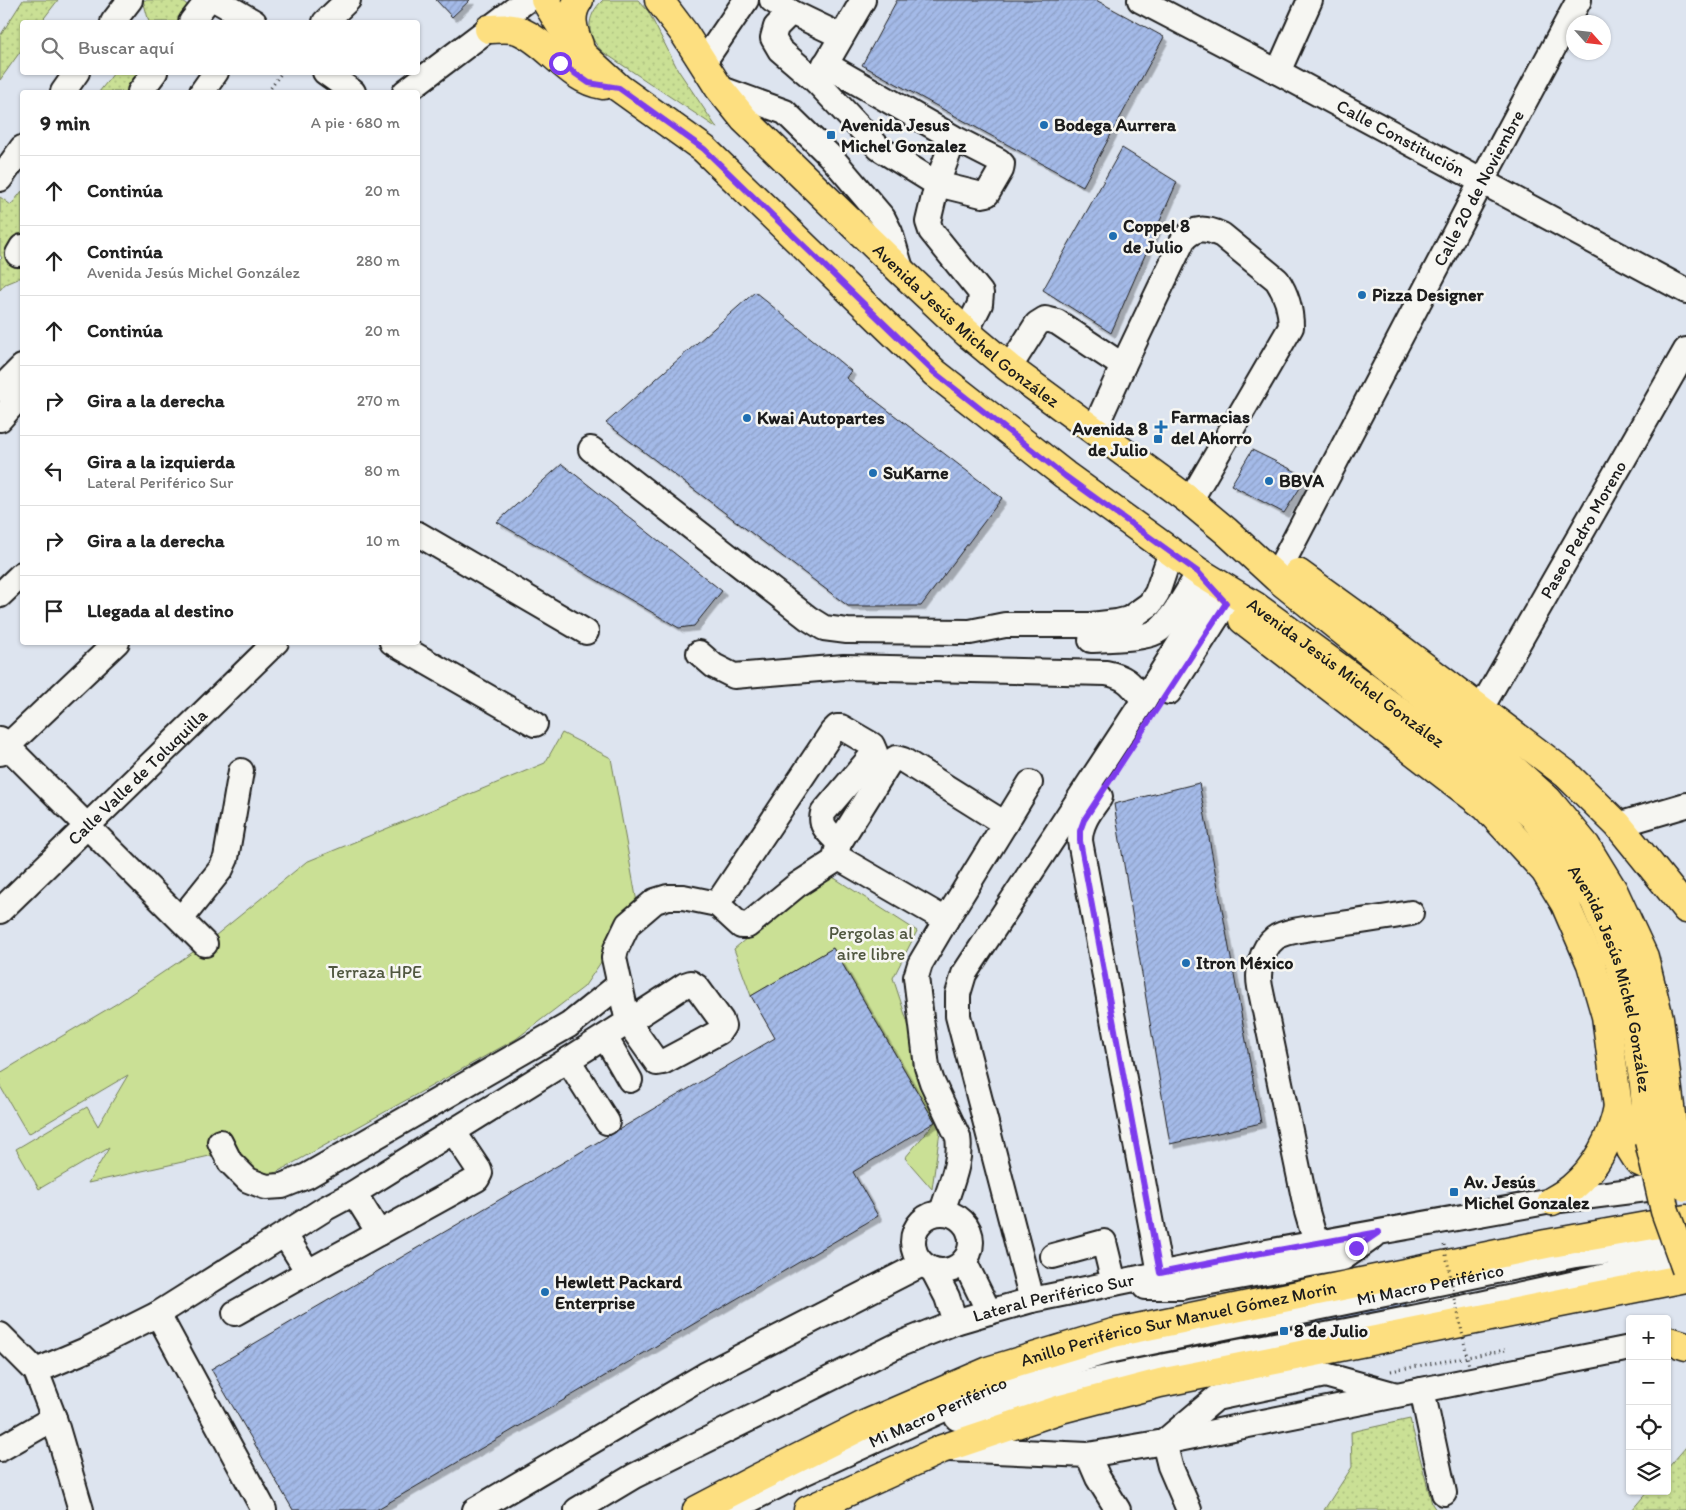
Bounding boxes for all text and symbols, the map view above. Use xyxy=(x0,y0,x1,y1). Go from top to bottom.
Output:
north arrow xyxy=(1566,15,1611,60)
search box xyxy=(20,20,420,75)
icon: search xyxy=(38,34,66,62)
text: Buscar aquí xyxy=(78,36,174,59)
route start xyxy=(549,52,572,75)
street label: Calle Constitución xyxy=(1333,94,1469,181)
street label: Calle 20 de Noviembre xyxy=(1428,106,1529,270)
text: 9 min xyxy=(40,110,90,135)
text: A pie · 680 m xyxy=(311,113,400,132)
place label: Avenida Jesus Michel Gonzalez xyxy=(840,114,967,157)
place label: Bodega Aurrera xyxy=(1054,114,1177,136)
marker: Bodega Aurrera xyxy=(1038,119,1050,131)
marker: Avenida Jesus Michel Gonzalez xyxy=(825,129,837,141)
icon: ahead xyxy=(40,177,68,205)
text: Continúa xyxy=(87,179,163,202)
text: 20 m xyxy=(365,181,400,200)
place label: Coppel 8 de Julio xyxy=(1123,215,1190,258)
marker: Coppel 8 de Julio xyxy=(1107,230,1119,242)
street label: Avenida Jesús Michel González xyxy=(868,239,1064,413)
text: Continúa xyxy=(87,240,163,263)
icon: ahead xyxy=(40,247,68,275)
text: 280 m xyxy=(356,251,400,270)
text: Avenida Jesús Michel González xyxy=(87,263,300,282)
place label: Pizza Designer xyxy=(1372,284,1484,306)
marker: Pizza Designer xyxy=(1356,289,1368,301)
icon: ahead xyxy=(40,317,68,345)
text: Continúa xyxy=(87,319,163,342)
text: 20 m xyxy=(365,321,400,340)
icon: right xyxy=(40,387,68,415)
text: Gira a la derecha xyxy=(87,389,225,412)
text: 270 m xyxy=(357,391,400,410)
place label: Farmacias del Ahorro xyxy=(1171,406,1252,449)
place label: Kwai Autopartes xyxy=(757,407,885,429)
marker: Kwai Autopartes xyxy=(741,412,753,424)
place label: Avenida 8 de Julio xyxy=(1072,418,1148,461)
marker: Farmacias del Ahorro xyxy=(1155,421,1167,433)
marker: Avenida 8 de Julio xyxy=(1152,433,1164,445)
text: Gira a la izquierda xyxy=(87,450,235,473)
icon: left xyxy=(40,457,68,485)
street label: Paseo Pedro Moreno xyxy=(1535,457,1631,602)
text: 80 m xyxy=(364,461,400,480)
place label: SuKarne xyxy=(883,462,949,484)
marker: SuKarne xyxy=(867,467,879,479)
place label: BBVA xyxy=(1279,470,1325,492)
text: Lateral Periférico Sur xyxy=(87,473,233,492)
marker: BBVA xyxy=(1263,475,1275,487)
icon: right xyxy=(40,527,68,555)
text: Gira a la derecha xyxy=(87,529,225,552)
text: 10 m xyxy=(366,531,400,550)
street label: Avenida Jesús Michel González xyxy=(1243,593,1450,753)
icon: arrive xyxy=(40,597,68,625)
text: Llegada al destino xyxy=(87,599,234,622)
street label: Calle Valle de Toluquilla xyxy=(63,704,212,850)
street label: Avenida Jesús Michel González xyxy=(1563,861,1656,1094)
park label: Pergolas al aire libre xyxy=(829,922,913,965)
place label: Itron México xyxy=(1196,952,1293,974)
marker: Itron México xyxy=(1180,957,1192,969)
park label: Terraza HPE xyxy=(328,961,422,983)
place label: Av. Jesús Michel Gonzalez xyxy=(1463,1171,1590,1214)
marker: Av. Jesús Michel Gonzalez xyxy=(1448,1186,1460,1198)
route end xyxy=(1345,1237,1368,1260)
street label: Mi Macro Periférico xyxy=(1355,1259,1506,1311)
street label: Lateral Periférico Sur xyxy=(970,1268,1136,1327)
place label: Hewlett Packard Enterprise xyxy=(555,1271,682,1314)
street label: Anillo Periférico Sur Manuel Gómez Morín xyxy=(1018,1276,1339,1371)
marker: Hewlett Packard Enterprise xyxy=(539,1286,551,1298)
map controls xyxy=(1626,1315,1671,1495)
button: + xyxy=(1626,1315,1671,1360)
place label: 8 de Julio xyxy=(1294,1320,1368,1342)
marker: 8 de Julio xyxy=(1278,1325,1290,1337)
button: − xyxy=(1626,1360,1671,1405)
street label: Mi Macro Periférico xyxy=(865,1371,1010,1453)
button: locate xyxy=(1626,1405,1671,1450)
button: layers xyxy=(1626,1450,1671,1495)

